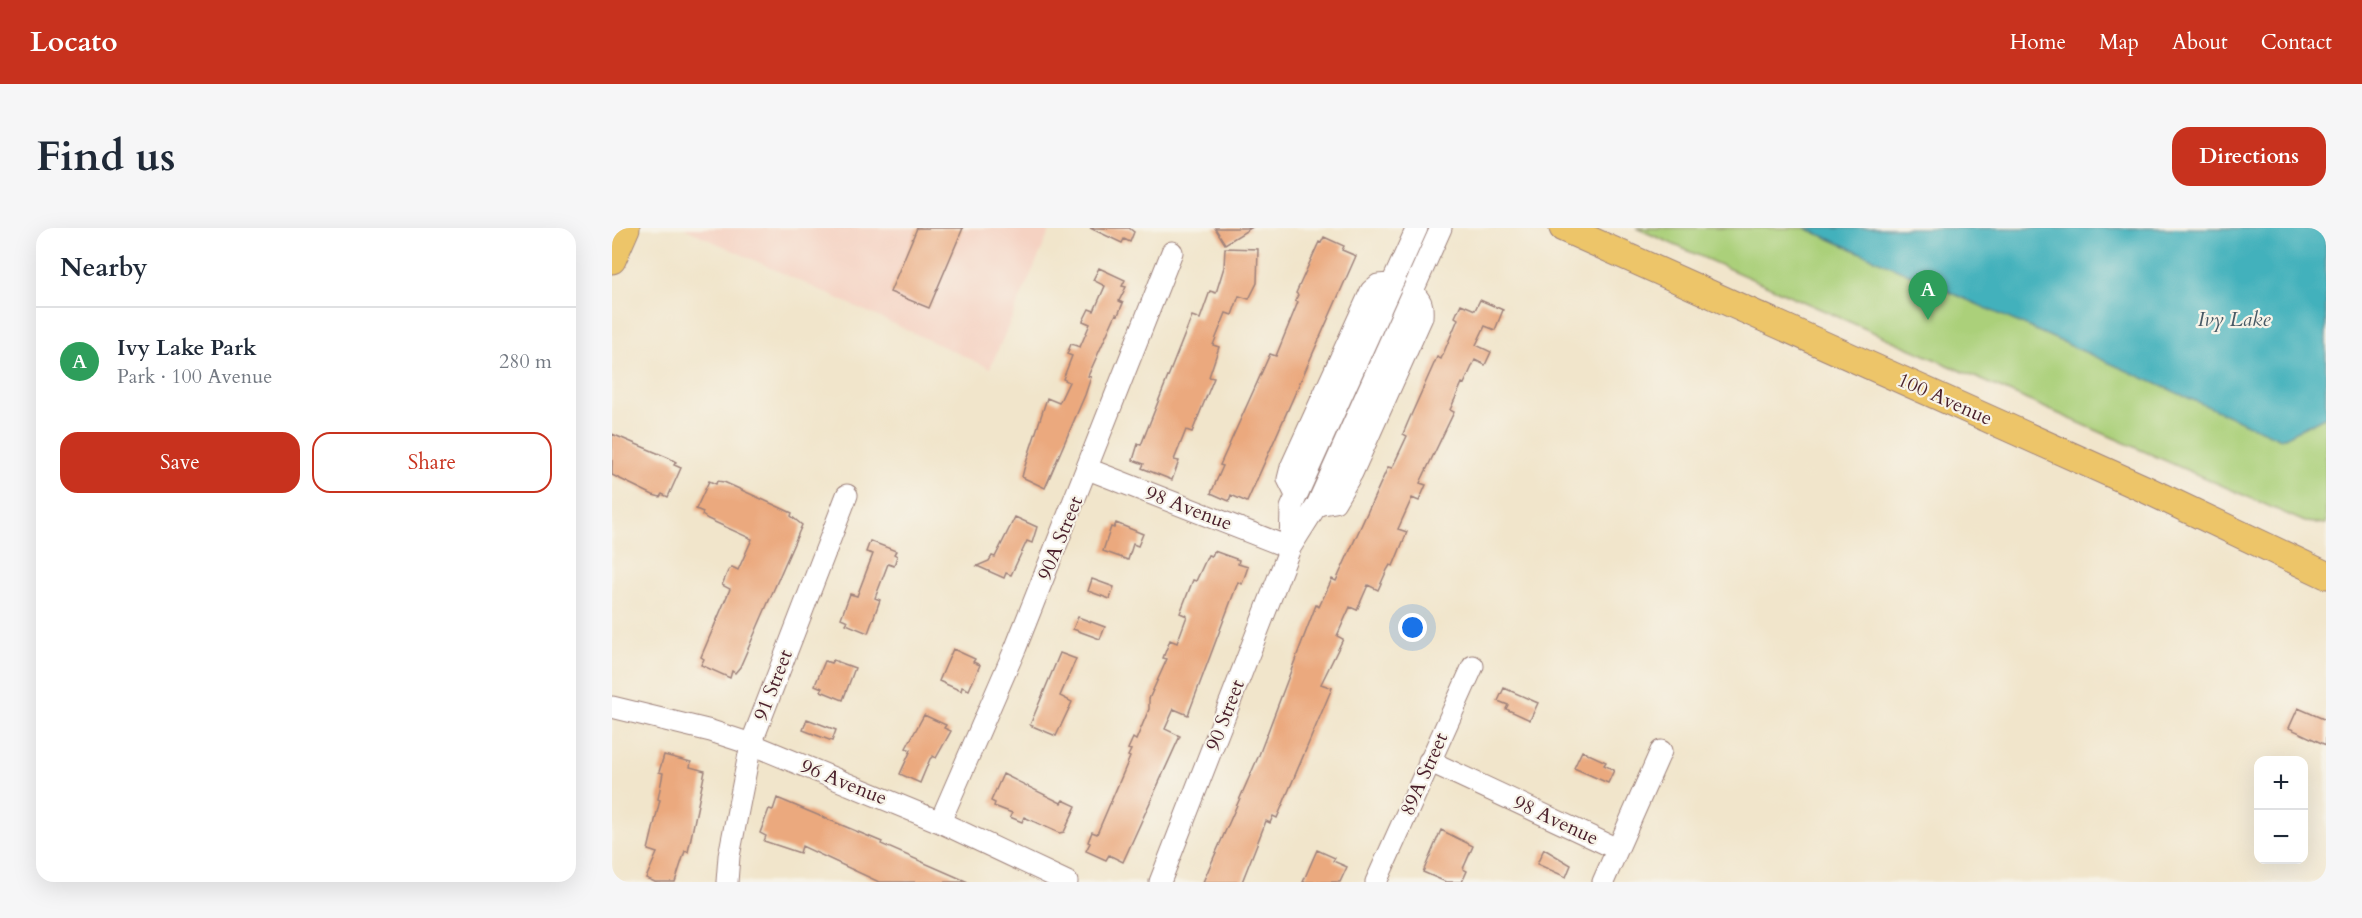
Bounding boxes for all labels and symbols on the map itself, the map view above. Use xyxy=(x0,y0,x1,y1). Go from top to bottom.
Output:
pin: A xyxy=(1908,270,1948,320)
water label: Ivy Lake xyxy=(2197,305,2272,334)
street label: 100 Avenue xyxy=(1893,366,1997,432)
street label: 98 Avenue xyxy=(1142,479,1236,537)
street label: 90A Street xyxy=(1031,491,1089,584)
your location xyxy=(1398,613,1427,642)
street label: 91 Street xyxy=(747,645,799,724)
street label: 90 Street xyxy=(1199,675,1251,754)
street label: 89A Street xyxy=(1394,728,1455,820)
street label: 96 Avenue xyxy=(797,752,891,812)
street label: 98 Avenue xyxy=(1509,789,1603,851)

